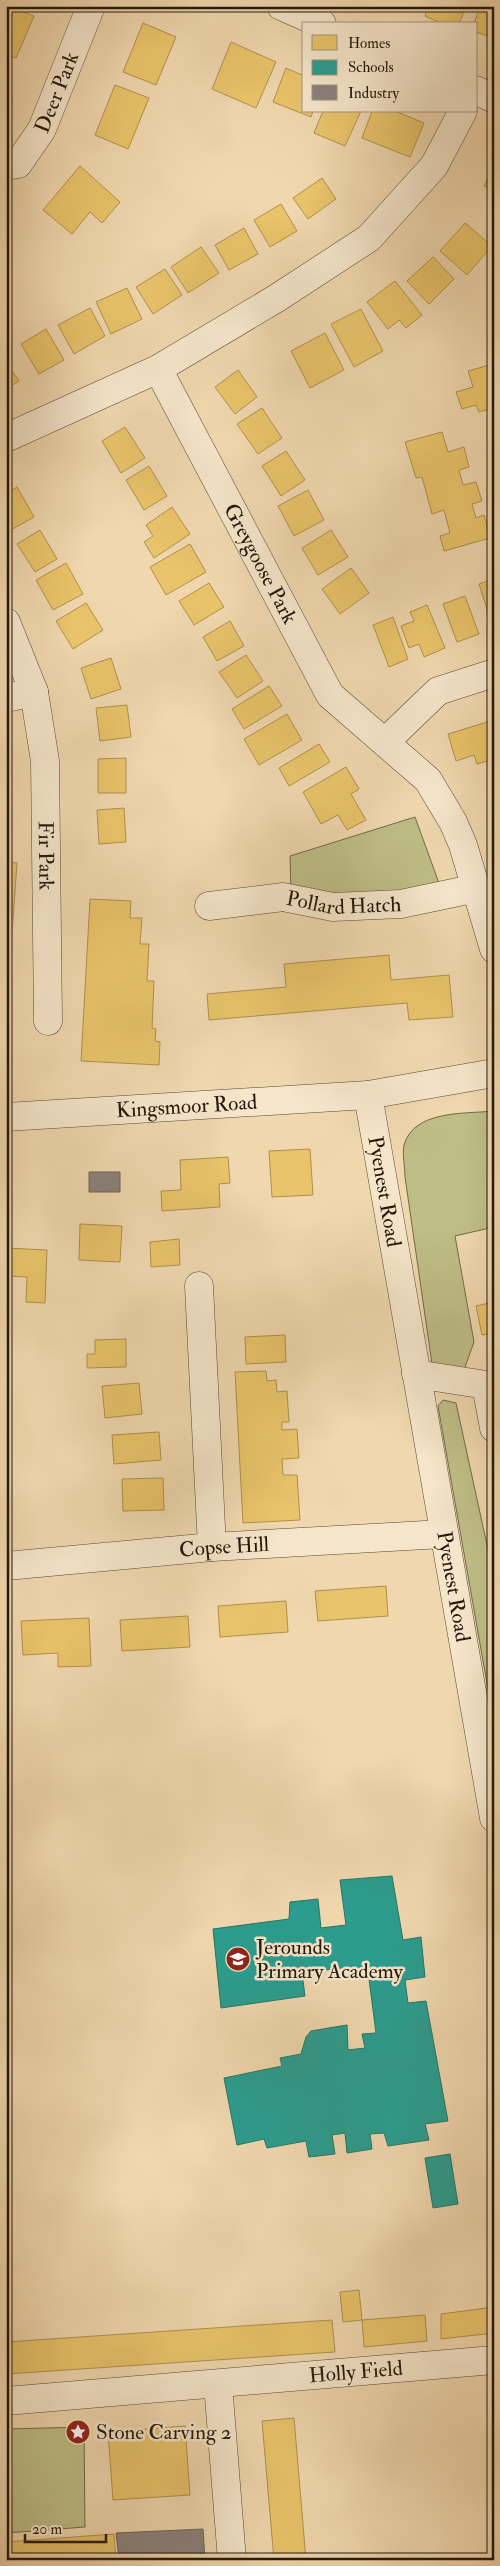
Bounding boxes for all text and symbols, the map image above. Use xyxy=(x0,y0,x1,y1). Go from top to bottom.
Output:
legend xyxy=(302,22,478,112)
text: Homes xyxy=(348,34,390,53)
street label: Deer Park xyxy=(29,48,85,137)
text: Schools xyxy=(348,58,394,77)
text: Industry xyxy=(348,84,399,103)
street label: Greygoose Park xyxy=(217,499,303,629)
street label: Fir Park xyxy=(32,821,59,890)
street label: Pollard Hatch xyxy=(284,885,402,921)
street label: Kingsmoor Road xyxy=(115,1089,259,1124)
street label: Pyenest Road xyxy=(361,1134,407,1250)
street label: Pyenest Road xyxy=(430,1529,476,1645)
street label: Copse Hill xyxy=(178,1531,271,1564)
place label: Jerounds Primary Academy xyxy=(255,1934,403,1985)
school or university icon: Jerounds Primary Academy xyxy=(225,1946,251,1972)
street label: Holly Field xyxy=(308,2355,405,2390)
place icon: Stone Carving 2 xyxy=(65,2419,91,2445)
place label: Stone Carving 2 xyxy=(96,2419,231,2446)
scale bar xyxy=(25,2511,106,2543)
text: 20 m xyxy=(32,2520,62,2539)

